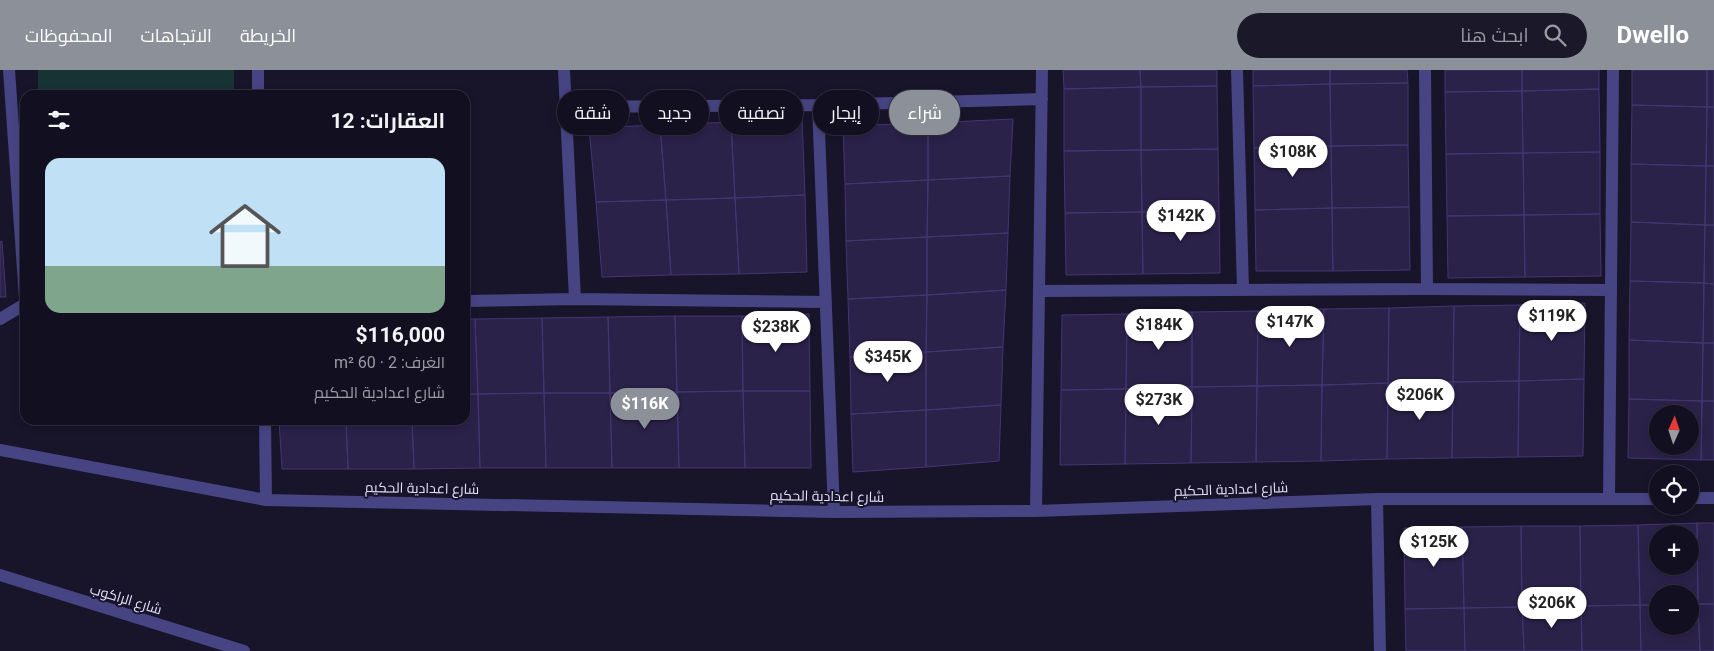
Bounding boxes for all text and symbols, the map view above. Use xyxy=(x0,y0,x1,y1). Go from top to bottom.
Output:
search box xyxy=(1237,13,1587,58)
icon: search xyxy=(1541,21,1569,49)
text: Dwello xyxy=(1617,21,1689,49)
text: ابحث هنا xyxy=(1460,24,1529,47)
text: المحفوظات xyxy=(25,25,113,46)
text: الاتجاهات xyxy=(141,25,212,46)
text: الخريطة xyxy=(240,25,296,46)
chip: شقة xyxy=(557,90,629,135)
chip: جديد xyxy=(639,90,709,135)
chip: تصفية xyxy=(719,90,803,135)
chip: إيجار xyxy=(813,90,879,135)
chip: شراء xyxy=(889,90,960,135)
icon: filters xyxy=(45,106,73,134)
text: العقارات: 12 xyxy=(331,109,445,133)
pin: $108K xyxy=(1258,136,1328,178)
text: $108K xyxy=(1270,142,1316,161)
icon: home xyxy=(200,191,290,281)
pin: $142K xyxy=(1146,200,1216,242)
text: $142K xyxy=(1158,206,1204,225)
pin: $119K xyxy=(1517,300,1587,342)
pin: $147K xyxy=(1255,306,1325,348)
text: $119K xyxy=(1529,306,1575,325)
pin: $184K xyxy=(1124,308,1194,351)
pin: $238K xyxy=(741,310,811,353)
text: $147K xyxy=(1267,312,1313,331)
text: $184K xyxy=(1136,315,1182,334)
text: $238K xyxy=(753,317,799,336)
text: $116,000 xyxy=(355,323,445,347)
pin: $345K xyxy=(853,340,923,383)
text: $345K xyxy=(865,347,911,366)
text: الغرف: 2 · 60 m² xyxy=(334,353,445,372)
pin: $206K xyxy=(1385,378,1455,421)
text: شارع اعدادية الحكيم xyxy=(314,383,445,402)
pin: $273K xyxy=(1124,384,1194,426)
text: $206K xyxy=(1397,385,1443,404)
pin: $116K xyxy=(610,388,680,430)
text: $273K xyxy=(1136,390,1182,409)
text: $116K xyxy=(622,394,668,413)
north arrow xyxy=(1649,405,1699,455)
map controls xyxy=(1649,405,1699,635)
button: locate xyxy=(1649,465,1699,515)
street label: شارع اعدادية الحكيم xyxy=(365,479,479,499)
street label: شارع اعدادية الحكيم xyxy=(1173,479,1289,501)
street label: شارع اعدادية الحكيم xyxy=(770,487,884,507)
button: + xyxy=(1649,525,1699,575)
pin: $125K xyxy=(1399,526,1469,568)
text: $125K xyxy=(1411,532,1457,551)
street label: شارع الراكوب xyxy=(88,581,164,618)
button: − xyxy=(1649,585,1699,635)
pin: $206K xyxy=(1517,586,1587,629)
text: $206K xyxy=(1529,593,1575,612)

